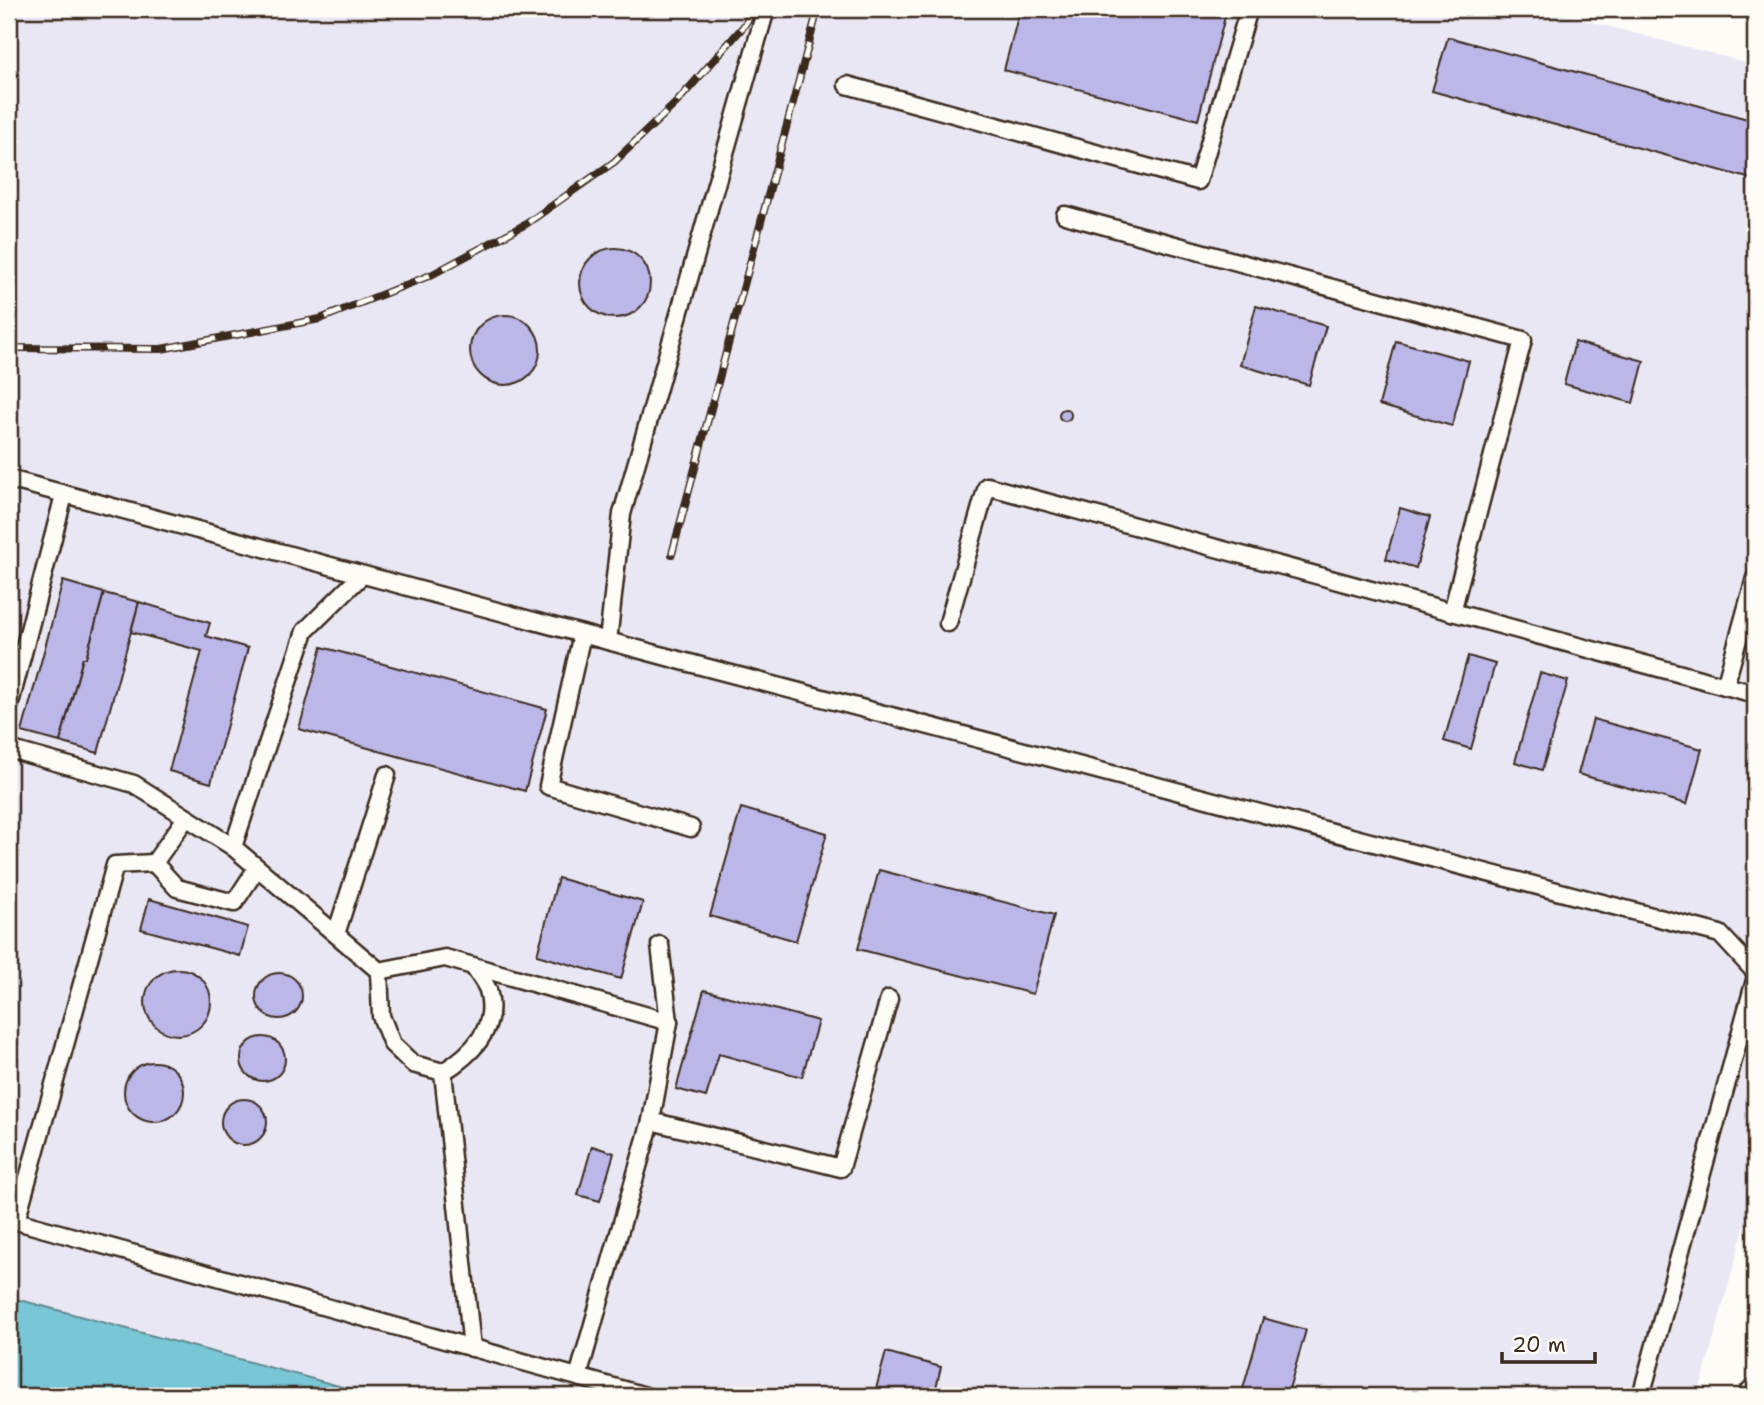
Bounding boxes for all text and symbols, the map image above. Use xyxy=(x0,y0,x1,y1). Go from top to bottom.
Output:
scale bar xyxy=(1502,1321,1594,1365)
text: 20 m xyxy=(1512,1331,1566,1359)

